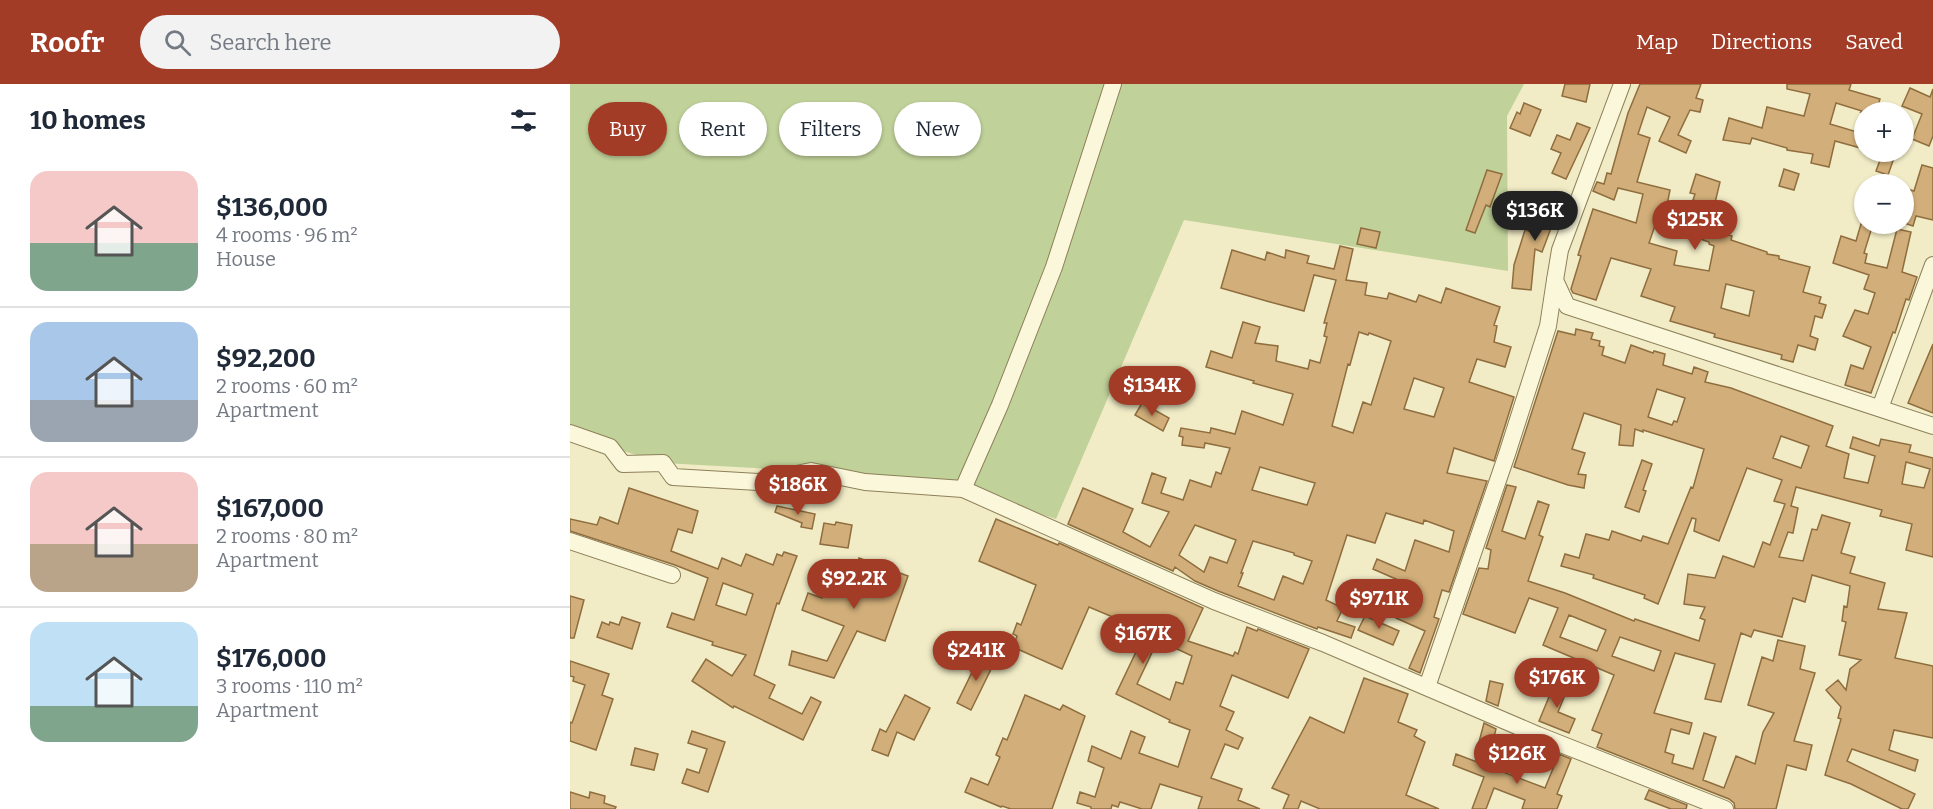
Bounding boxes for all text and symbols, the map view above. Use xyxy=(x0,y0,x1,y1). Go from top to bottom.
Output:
search box xyxy=(140,15,560,69)
text: Roofr xyxy=(30,26,104,59)
icon: search xyxy=(161,26,194,59)
text: Search here xyxy=(209,29,331,56)
text: Map xyxy=(1636,29,1678,55)
text: Directions xyxy=(1711,29,1812,55)
text: Saved xyxy=(1845,29,1903,55)
chip: Buy xyxy=(588,102,667,156)
chip: Rent xyxy=(679,102,767,156)
chip: Filters xyxy=(779,102,882,156)
chip: New xyxy=(894,102,981,156)
map controls xyxy=(1854,102,1914,234)
button: + xyxy=(1854,102,1914,162)
icon: filters xyxy=(507,104,540,137)
text: 10 homes xyxy=(30,105,146,136)
button: − xyxy=(1854,174,1914,234)
pin: $136K xyxy=(1493,191,1577,242)
text: $136,000 xyxy=(216,192,328,223)
icon: home xyxy=(78,195,150,267)
text: $136K xyxy=(1506,198,1564,222)
pin: $125K xyxy=(1653,200,1737,251)
text: $125K xyxy=(1666,207,1724,231)
text: 4 rooms · 96 m² xyxy=(216,223,358,247)
text: House xyxy=(216,247,276,271)
text: $92,200 xyxy=(216,343,316,374)
icon: home xyxy=(78,346,150,418)
pin: $134K xyxy=(1110,366,1194,417)
text: $134K xyxy=(1123,373,1181,397)
text: 2 rooms · 60 m² xyxy=(216,374,358,398)
text: Apartment xyxy=(216,398,319,422)
pin: $186K xyxy=(756,465,840,516)
text: $186K xyxy=(769,472,827,496)
text: $167,000 xyxy=(216,493,324,524)
icon: home xyxy=(78,496,150,568)
text: 2 rooms · 80 m² xyxy=(216,524,358,548)
text: Apartment xyxy=(216,548,319,572)
pin: $92.2K xyxy=(805,559,903,610)
text: $92.2K xyxy=(821,566,887,590)
pin: $97.1K xyxy=(1330,579,1428,630)
text: $97.1K xyxy=(1349,586,1409,610)
pin: $167K xyxy=(1101,614,1185,665)
text: $167K xyxy=(1114,621,1172,645)
pin: $241K xyxy=(934,631,1018,682)
text: $241K xyxy=(947,638,1005,662)
text: $176,000 xyxy=(216,643,326,674)
icon: home xyxy=(78,646,150,718)
pin: $176K xyxy=(1515,658,1599,709)
text: $176K xyxy=(1528,665,1586,689)
text: 3 rooms · 110 m² xyxy=(216,674,363,698)
text: Apartment xyxy=(216,698,319,722)
pin: $126K xyxy=(1475,734,1559,785)
text: $126K xyxy=(1488,741,1546,765)

